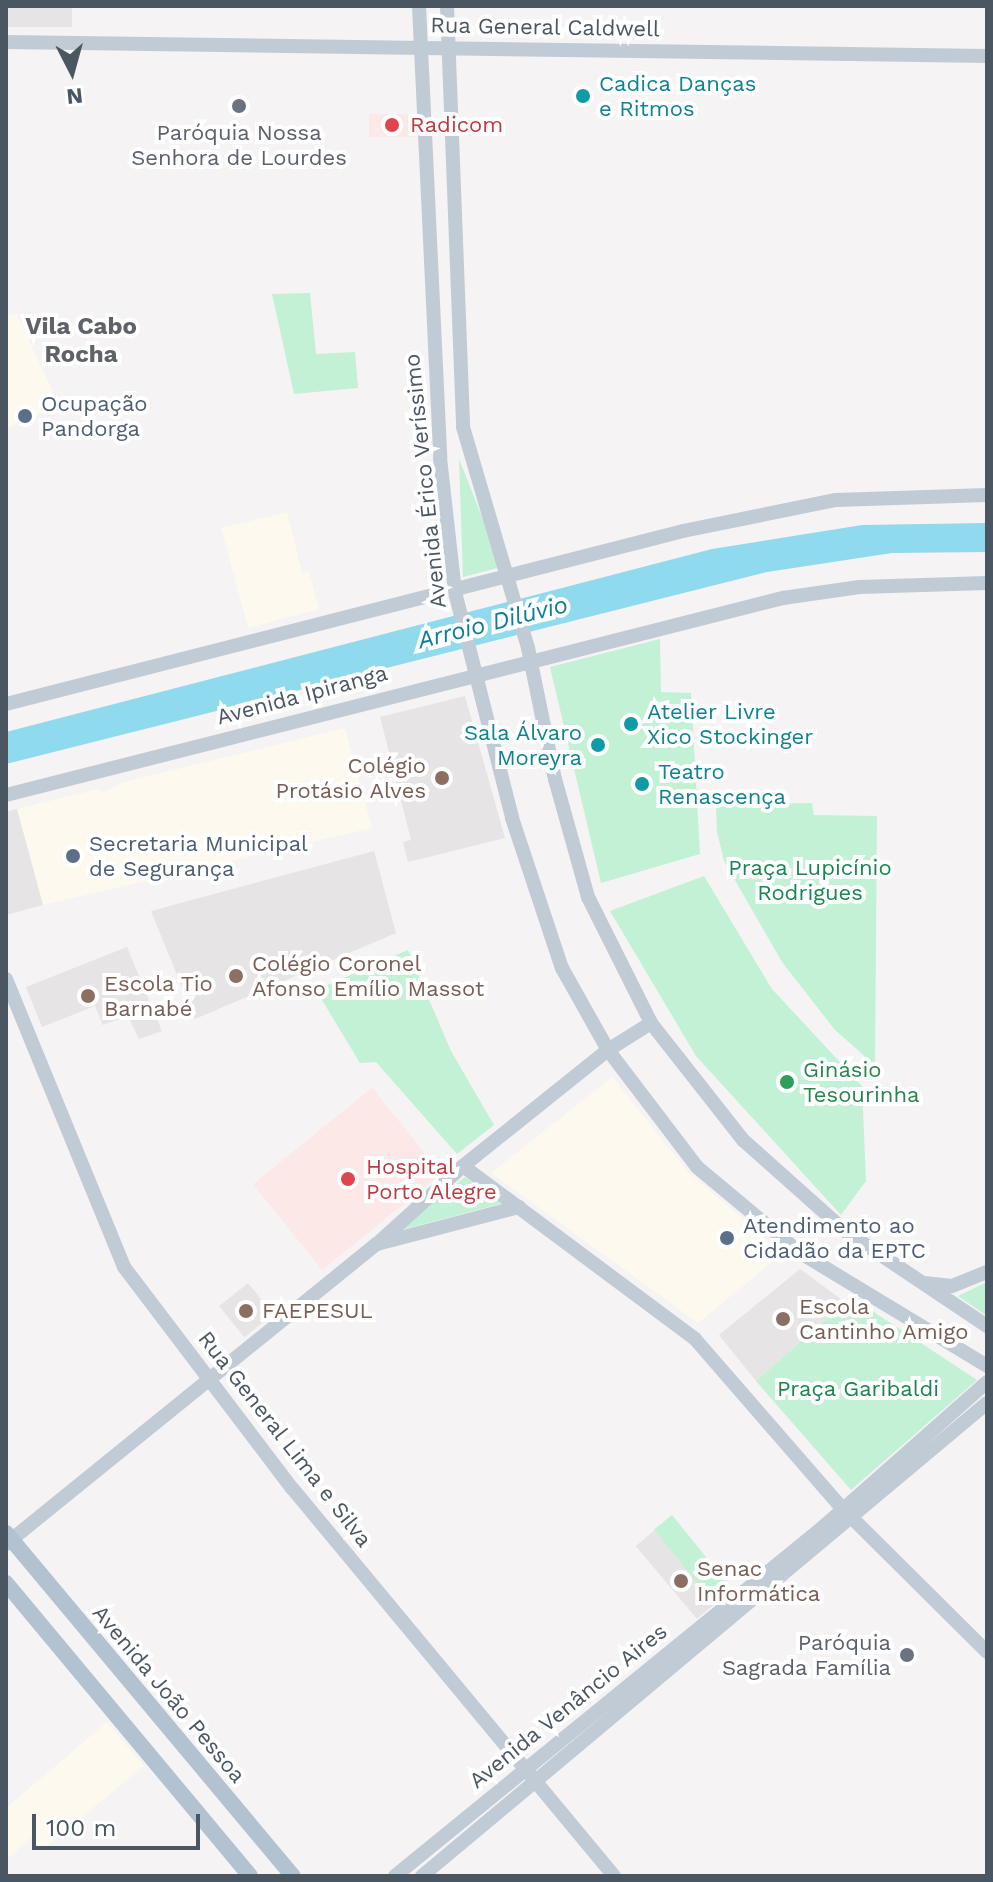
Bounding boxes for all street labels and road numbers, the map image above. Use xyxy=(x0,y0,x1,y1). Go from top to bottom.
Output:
street label: Rua General Caldwell xyxy=(430,12,660,42)
street label: Avenida Érico Veríssimo xyxy=(398,352,452,610)
street label: Avenida Ipiranga xyxy=(214,659,390,731)
street label: Rua General Lima e Silva xyxy=(192,1325,378,1553)
street label: Avenida João Pessoa xyxy=(87,1600,251,1788)
street label: Avenida Venâncio Aires xyxy=(463,1617,673,1795)

